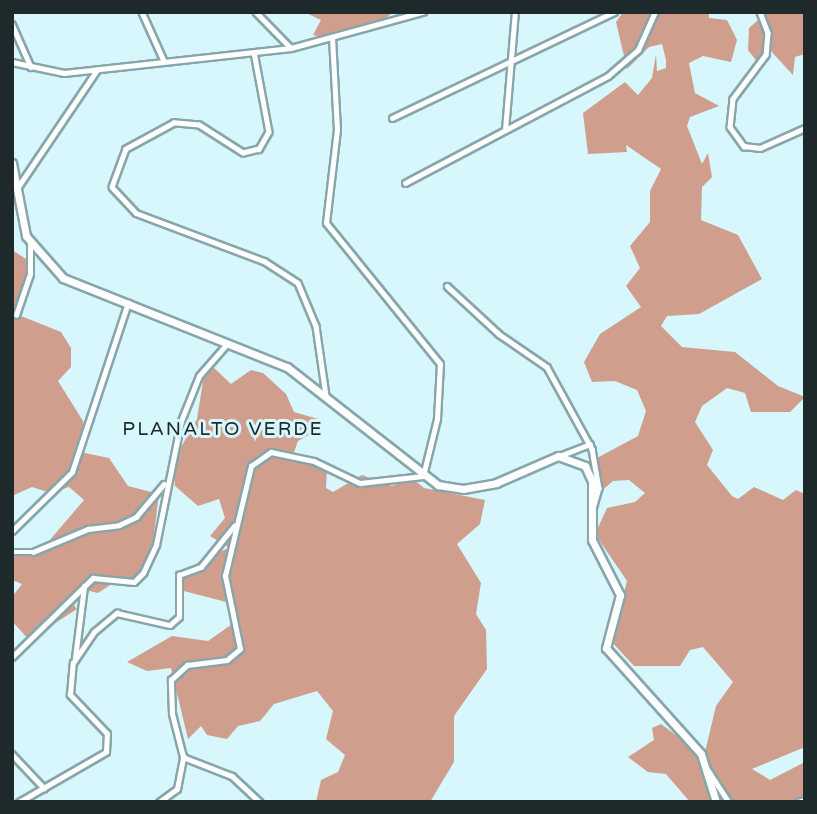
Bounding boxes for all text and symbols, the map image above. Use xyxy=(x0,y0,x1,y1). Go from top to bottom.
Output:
district label: PLANALTO VERDE xyxy=(124,419,322,441)

